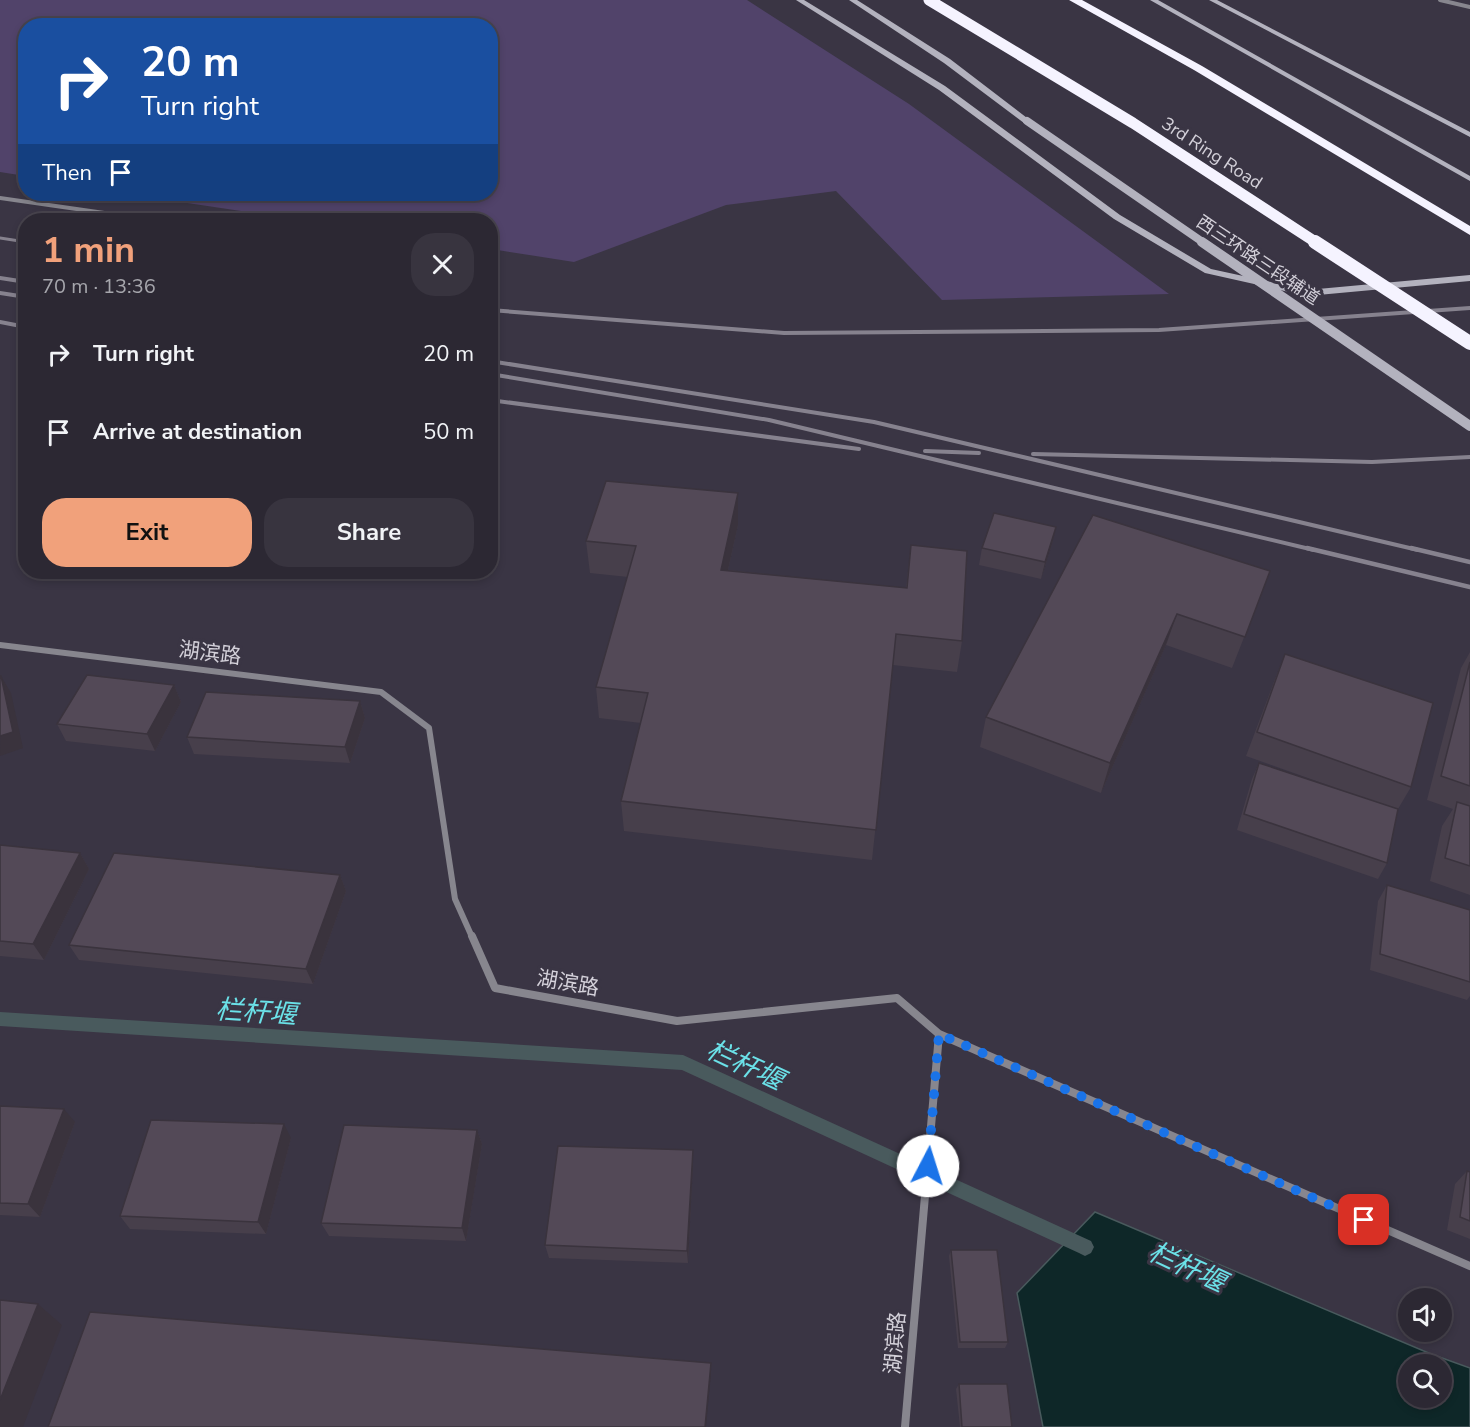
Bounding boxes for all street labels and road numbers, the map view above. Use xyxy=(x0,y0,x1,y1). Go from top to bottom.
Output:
street label: 3rd Ring Road xyxy=(1157,111,1267,195)
street label: 西三环路三段辅道 xyxy=(1192,210,1324,310)
street label: 湖滨路 xyxy=(177,635,243,671)
street label: 湖滨路 xyxy=(535,964,601,1002)
street label: 湖滨路 xyxy=(878,1310,912,1376)

